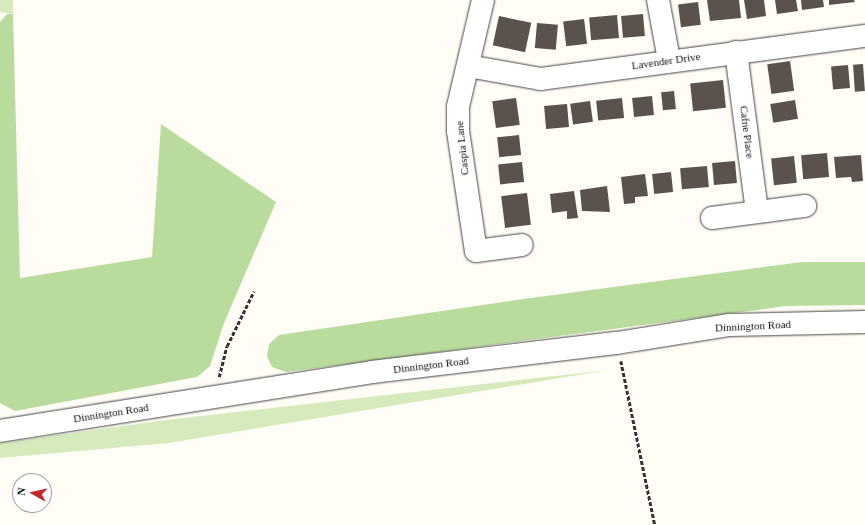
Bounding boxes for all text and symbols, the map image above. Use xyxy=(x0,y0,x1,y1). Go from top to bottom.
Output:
street label: Lavender Drive xyxy=(631,50,701,72)
street label: Cafne Place xyxy=(737,105,757,159)
street label: Caspia Lane xyxy=(453,120,471,176)
street label: Dinnington Road xyxy=(715,317,791,335)
street label: Dinnington Road xyxy=(392,354,470,376)
street label: Dinnington Road xyxy=(72,401,150,425)
north arrow xyxy=(12,473,52,513)
text: N xyxy=(15,487,28,496)

